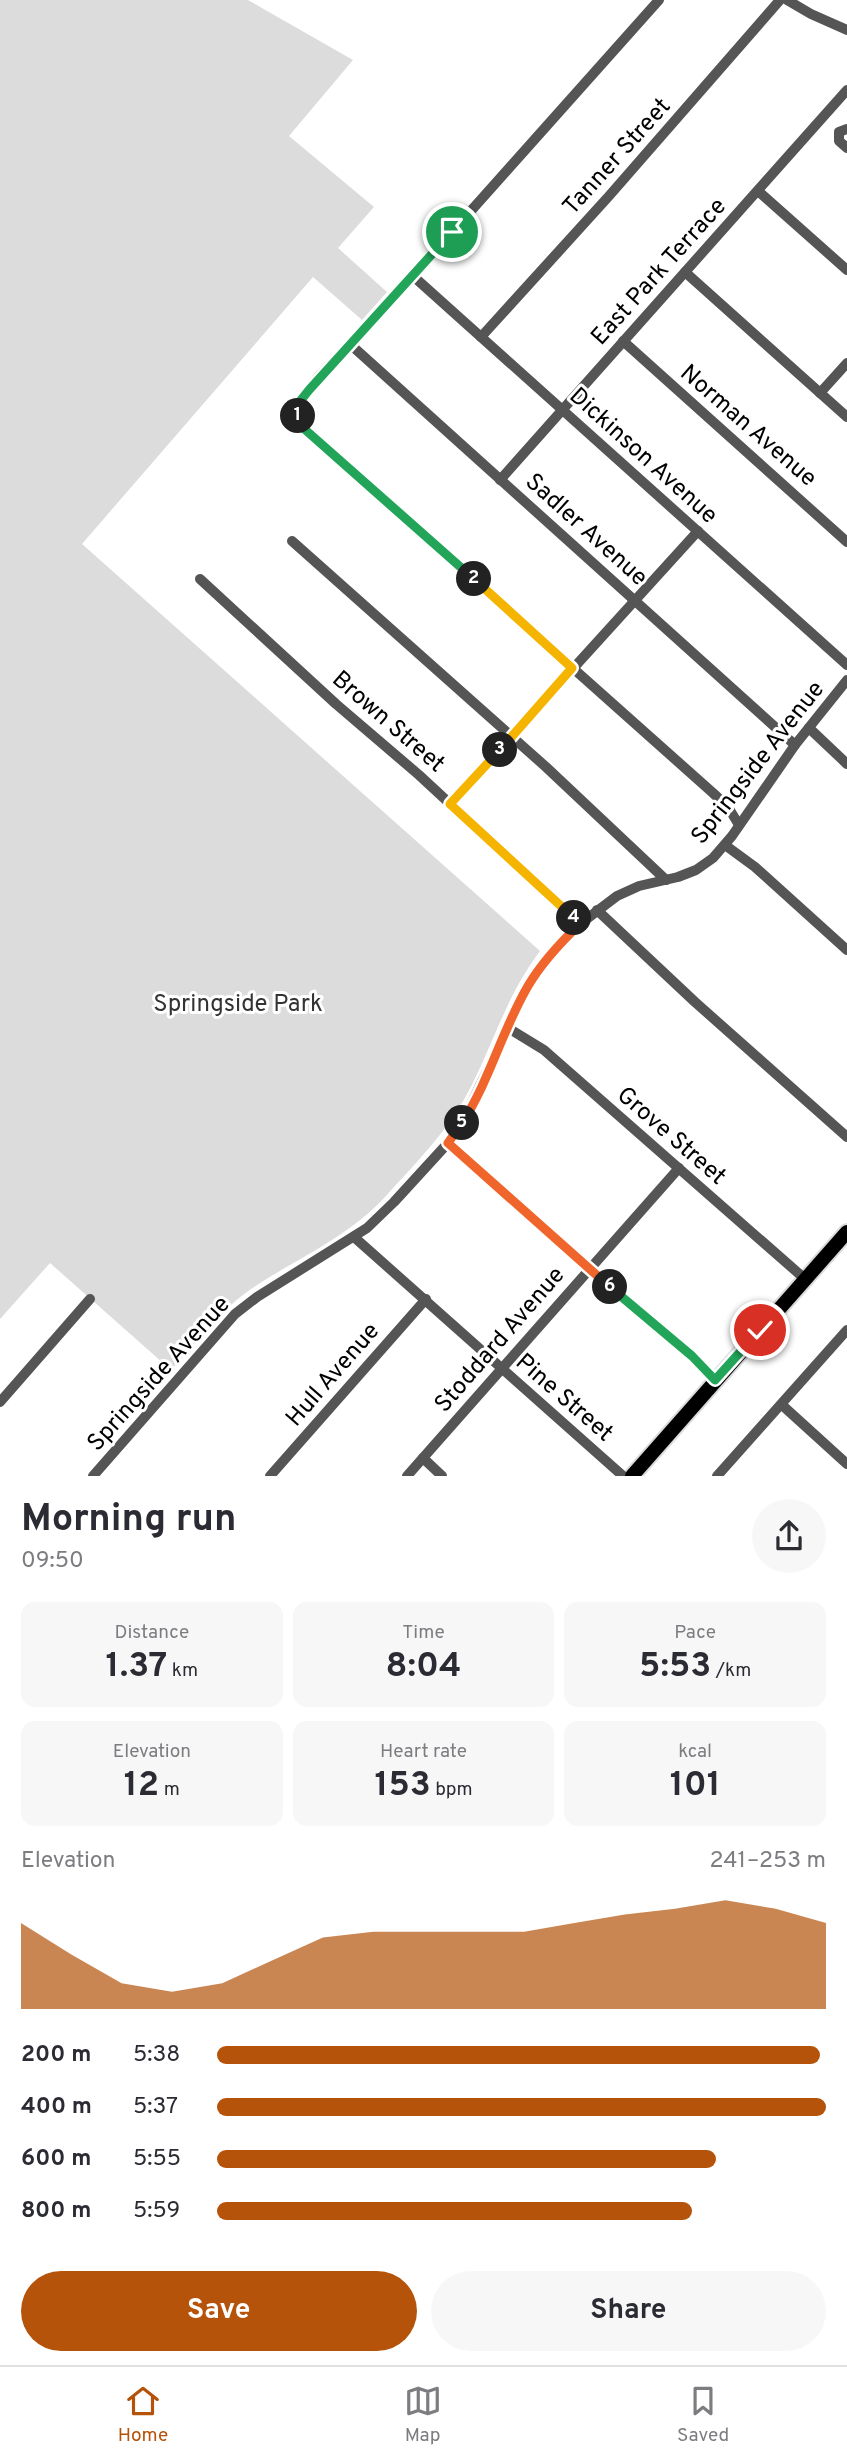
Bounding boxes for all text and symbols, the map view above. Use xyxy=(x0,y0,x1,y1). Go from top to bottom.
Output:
street label: Tanner Street xyxy=(557,93,678,222)
street label: East Park Terrace xyxy=(585,192,734,352)
pin xyxy=(422,202,482,262)
icon: arrive xyxy=(433,213,471,251)
street label: Norman Avenue xyxy=(673,359,822,494)
street label: Dickinson Avenue xyxy=(562,382,723,531)
pin: 1 xyxy=(280,398,316,434)
text: 1 xyxy=(294,403,301,427)
street label: Sadler Avenue xyxy=(518,468,653,593)
pin: 2 xyxy=(456,562,491,596)
text: 2 xyxy=(468,566,479,590)
street label: Brown Street xyxy=(325,665,450,780)
street label: Springside Avenue xyxy=(685,676,832,851)
pin: 3 xyxy=(482,732,518,768)
text: 3 xyxy=(494,737,505,761)
pin: 4 xyxy=(556,900,592,936)
text: 4 xyxy=(567,905,580,929)
park label: Springside Park xyxy=(153,990,323,1020)
street label: Grove Street xyxy=(610,1081,732,1192)
pin: 5 xyxy=(444,1106,480,1140)
text: 5 xyxy=(456,1110,467,1134)
street label: Stoddard Avenue xyxy=(429,1261,572,1420)
pin: 6 xyxy=(592,1270,628,1304)
text: 6 xyxy=(604,1274,615,1298)
street label: Springside Avenue xyxy=(82,1290,237,1458)
pin xyxy=(730,1300,790,1360)
icon: check xyxy=(741,1311,779,1349)
street label: Hull Avenue xyxy=(280,1317,387,1433)
street label: Pine Street xyxy=(509,1348,619,1449)
text: Morning run xyxy=(21,1496,237,1545)
button: share xyxy=(752,1499,826,1573)
text: 09:50 xyxy=(21,1547,84,1576)
text: Distance xyxy=(115,1621,189,1645)
text: Time xyxy=(402,1621,445,1645)
text: Pace xyxy=(674,1621,716,1645)
text: 1.37 xyxy=(106,1645,167,1689)
text: 8:04 xyxy=(385,1645,462,1689)
text: 5:53 xyxy=(639,1645,711,1689)
text: km xyxy=(167,1659,198,1683)
text: /km xyxy=(711,1659,751,1683)
text: Elevation xyxy=(113,1740,191,1764)
text: Heart rate xyxy=(380,1740,467,1764)
text: kcal xyxy=(678,1740,712,1764)
text: 12 xyxy=(124,1764,159,1808)
text: 153 xyxy=(374,1764,431,1808)
text: 101 xyxy=(670,1764,721,1808)
text: m xyxy=(159,1778,180,1802)
text: bpm xyxy=(431,1778,473,1802)
text: Elevation xyxy=(21,1847,116,1876)
text: 241–253 m xyxy=(709,1847,826,1876)
text: 200 m xyxy=(21,2041,91,2070)
text: 5:38 xyxy=(133,2041,180,2070)
text: 400 m xyxy=(21,2093,92,2122)
text: 5:37 xyxy=(133,2093,178,2122)
text: 600 m xyxy=(21,2145,91,2174)
text: 5:55 xyxy=(133,2145,181,2174)
text: 800 m xyxy=(21,2197,91,2226)
text: 5:59 xyxy=(133,2197,180,2226)
button: Save xyxy=(21,2271,417,2351)
button: Share xyxy=(431,2271,826,2351)
tab: Home xyxy=(118,2382,168,2448)
tab: Map xyxy=(404,2382,442,2448)
tab: Saved xyxy=(677,2382,729,2448)

